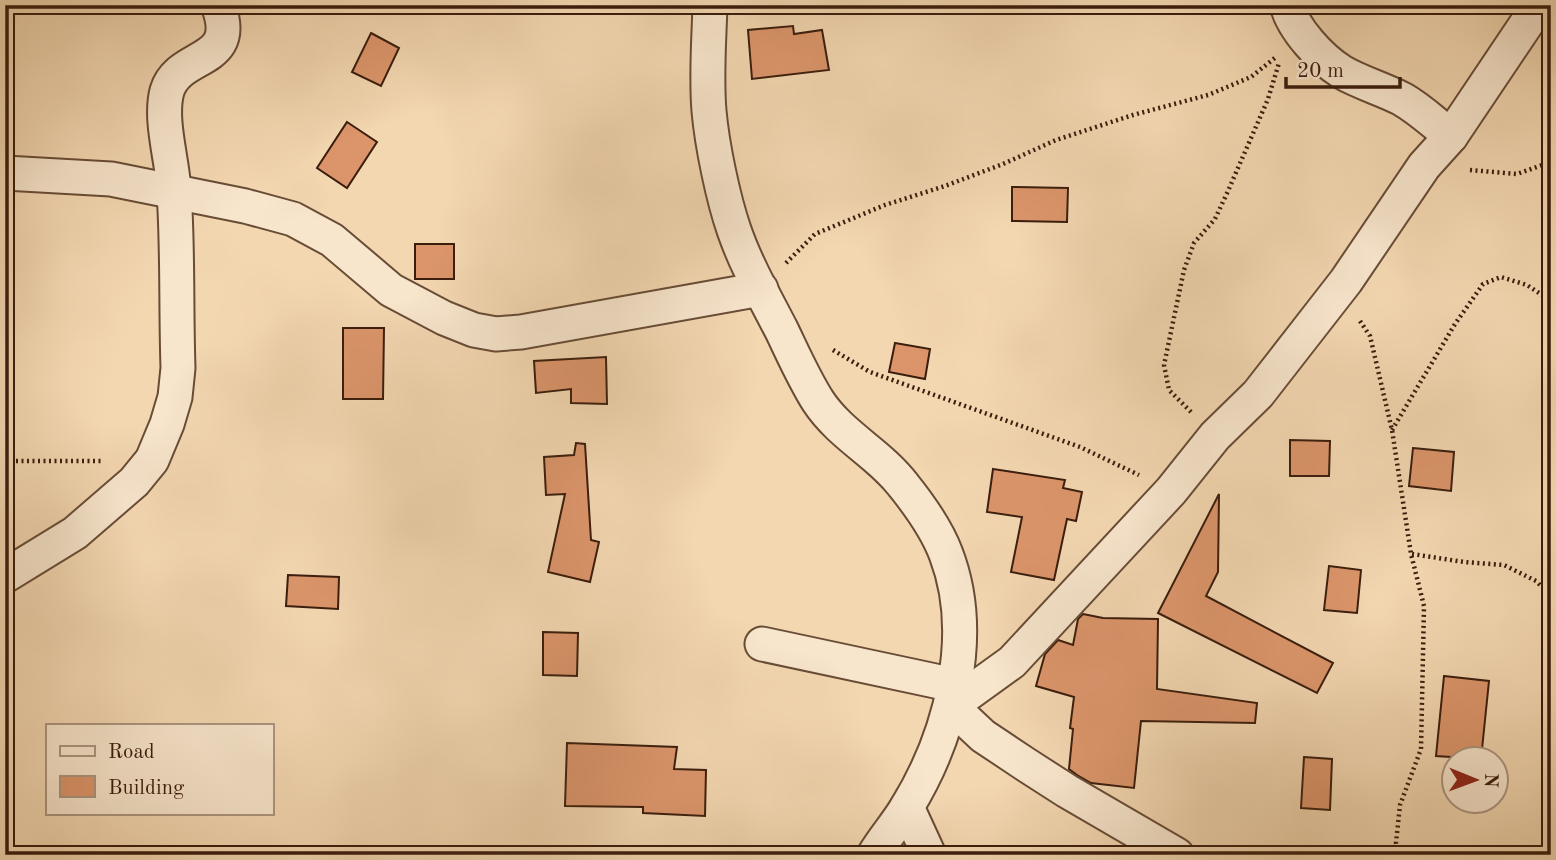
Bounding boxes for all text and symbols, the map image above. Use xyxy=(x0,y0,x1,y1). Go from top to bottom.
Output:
scale bar xyxy=(1286,46,1400,90)
text: 20 m xyxy=(1297,61,1344,82)
legend xyxy=(46,724,273,814)
text: Road xyxy=(108,742,155,763)
north arrow xyxy=(1440,744,1510,814)
text: N xyxy=(1480,773,1499,788)
text: Building xyxy=(108,778,185,799)

